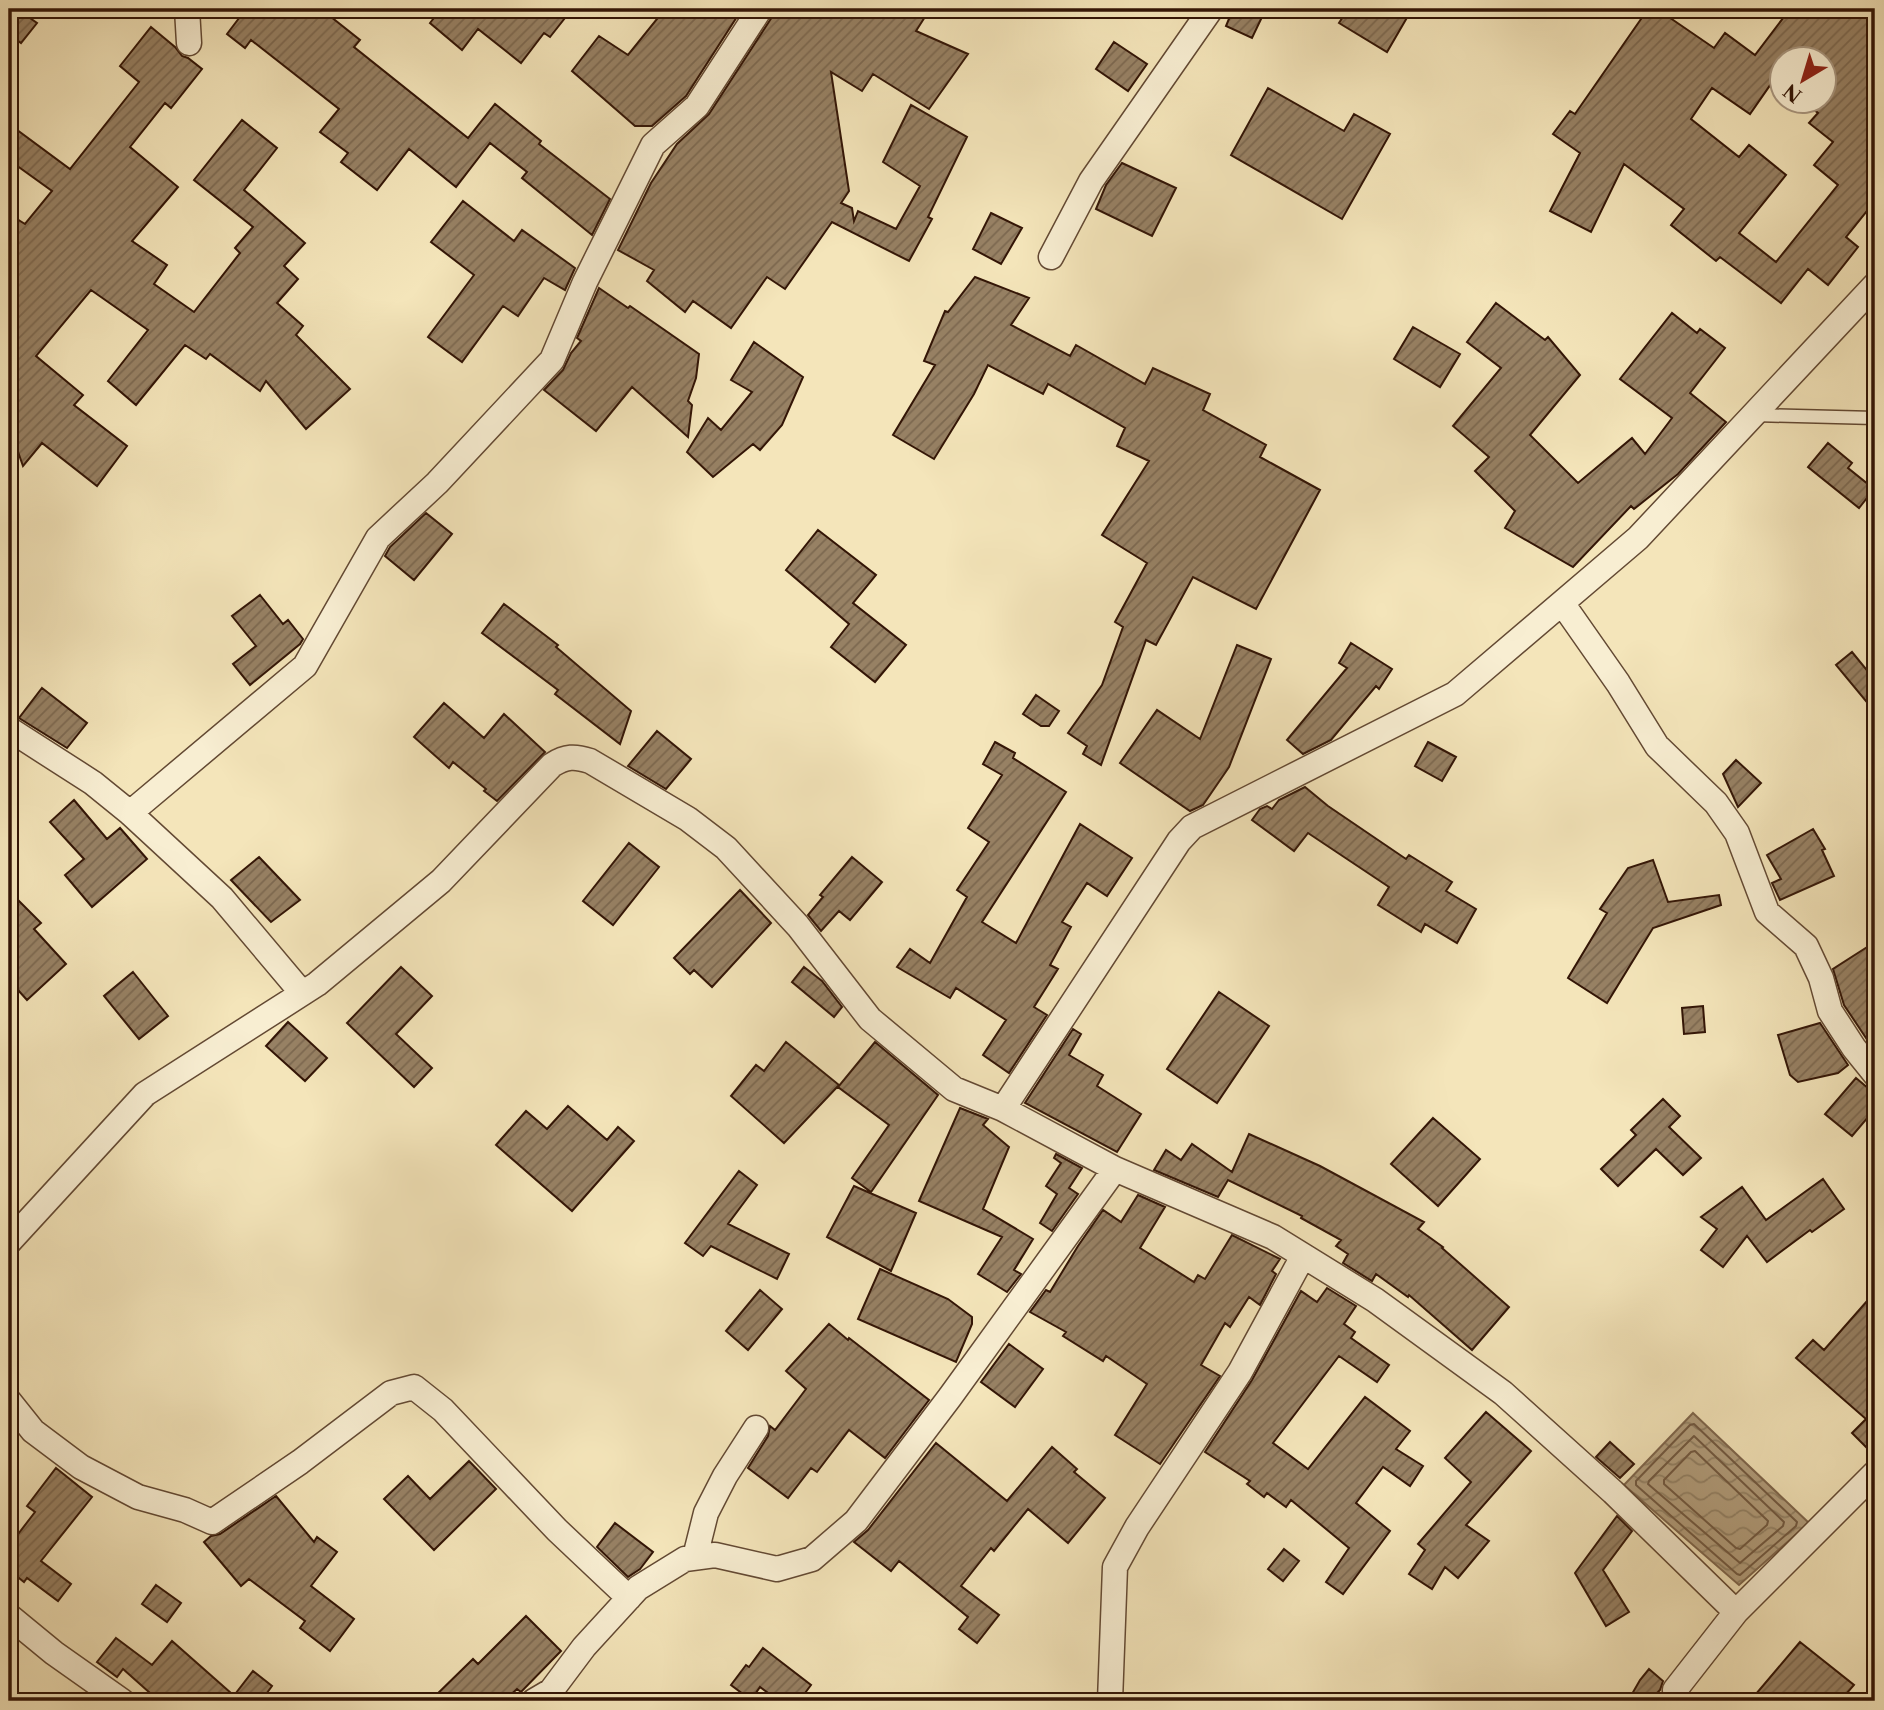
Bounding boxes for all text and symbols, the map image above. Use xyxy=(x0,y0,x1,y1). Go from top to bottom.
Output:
north arrow xyxy=(1769,46,1839,116)
text: N xyxy=(1779,79,1806,107)

